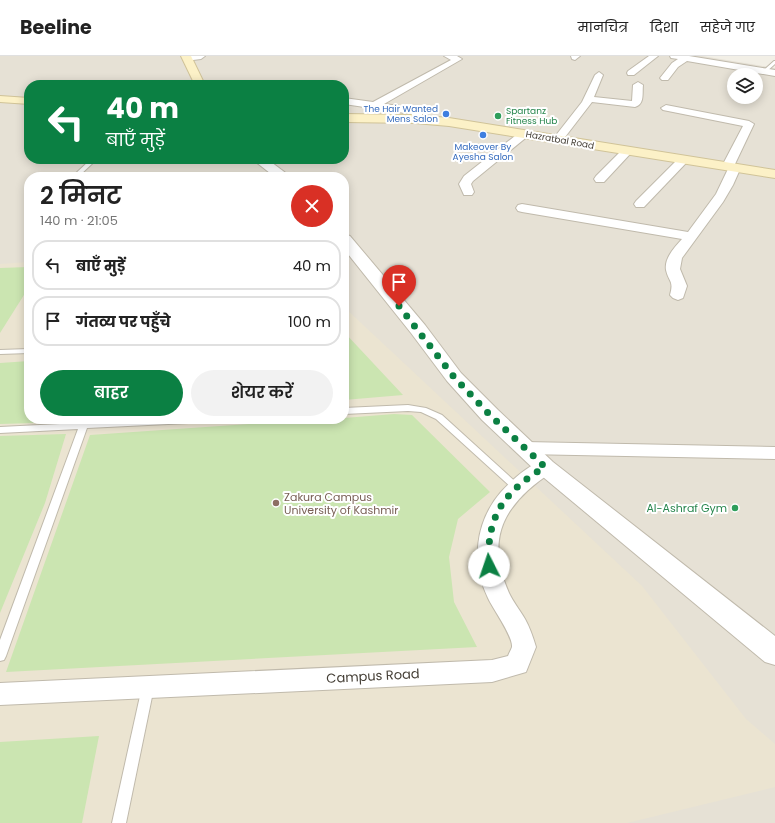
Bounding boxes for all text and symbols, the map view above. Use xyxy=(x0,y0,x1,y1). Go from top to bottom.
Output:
text: Beeline xyxy=(20,14,92,41)
text: मानचित्र xyxy=(578,17,628,37)
text: दिशा xyxy=(650,17,678,37)
text: सहेजे गए xyxy=(700,17,755,37)
map controls xyxy=(727,68,763,104)
button: layers xyxy=(727,68,763,104)
text: 40 m xyxy=(106,89,179,128)
icon: left xyxy=(40,96,92,148)
place label: The Hair Wanted Mens Salon xyxy=(364,103,438,125)
place label: Spartanz Fitness Hub xyxy=(506,105,557,127)
marker: The Hair Wanted Mens Salon xyxy=(441,109,451,119)
marker: Spartanz Fitness Hub xyxy=(493,111,503,121)
text: बाएँ मुड़ें xyxy=(106,127,165,152)
street label: Hazratbal Road xyxy=(525,128,595,152)
marker: Makeover By Ayesha Salon xyxy=(478,130,488,140)
place label: Makeover By Ayesha Salon xyxy=(453,141,514,163)
text: 2 मिनट xyxy=(40,179,122,212)
button: close xyxy=(291,185,333,227)
text: 140 m · 21:05 xyxy=(40,211,118,230)
icon: left xyxy=(42,254,64,276)
text: बाएँ मुड़ें xyxy=(76,255,125,276)
text: 40 m xyxy=(293,255,331,276)
pin xyxy=(382,265,416,306)
icon: arrive xyxy=(388,271,410,293)
icon: arrive xyxy=(42,310,64,332)
text: गंतव्य पर पहुँचे xyxy=(76,311,171,332)
text: 100 m xyxy=(288,311,331,332)
button: बाहर xyxy=(40,370,183,416)
button: शेयर करें xyxy=(191,370,333,416)
place label: Zakura Campus University of Kashmir xyxy=(284,489,398,518)
marker: Zakura Campus University of Kashmir xyxy=(271,498,281,508)
place label: Al-Ashraf Gym xyxy=(646,500,727,516)
marker: Al-Ashraf Gym xyxy=(730,503,740,513)
position arrow xyxy=(468,545,510,587)
street label: Campus Road xyxy=(326,664,420,688)

